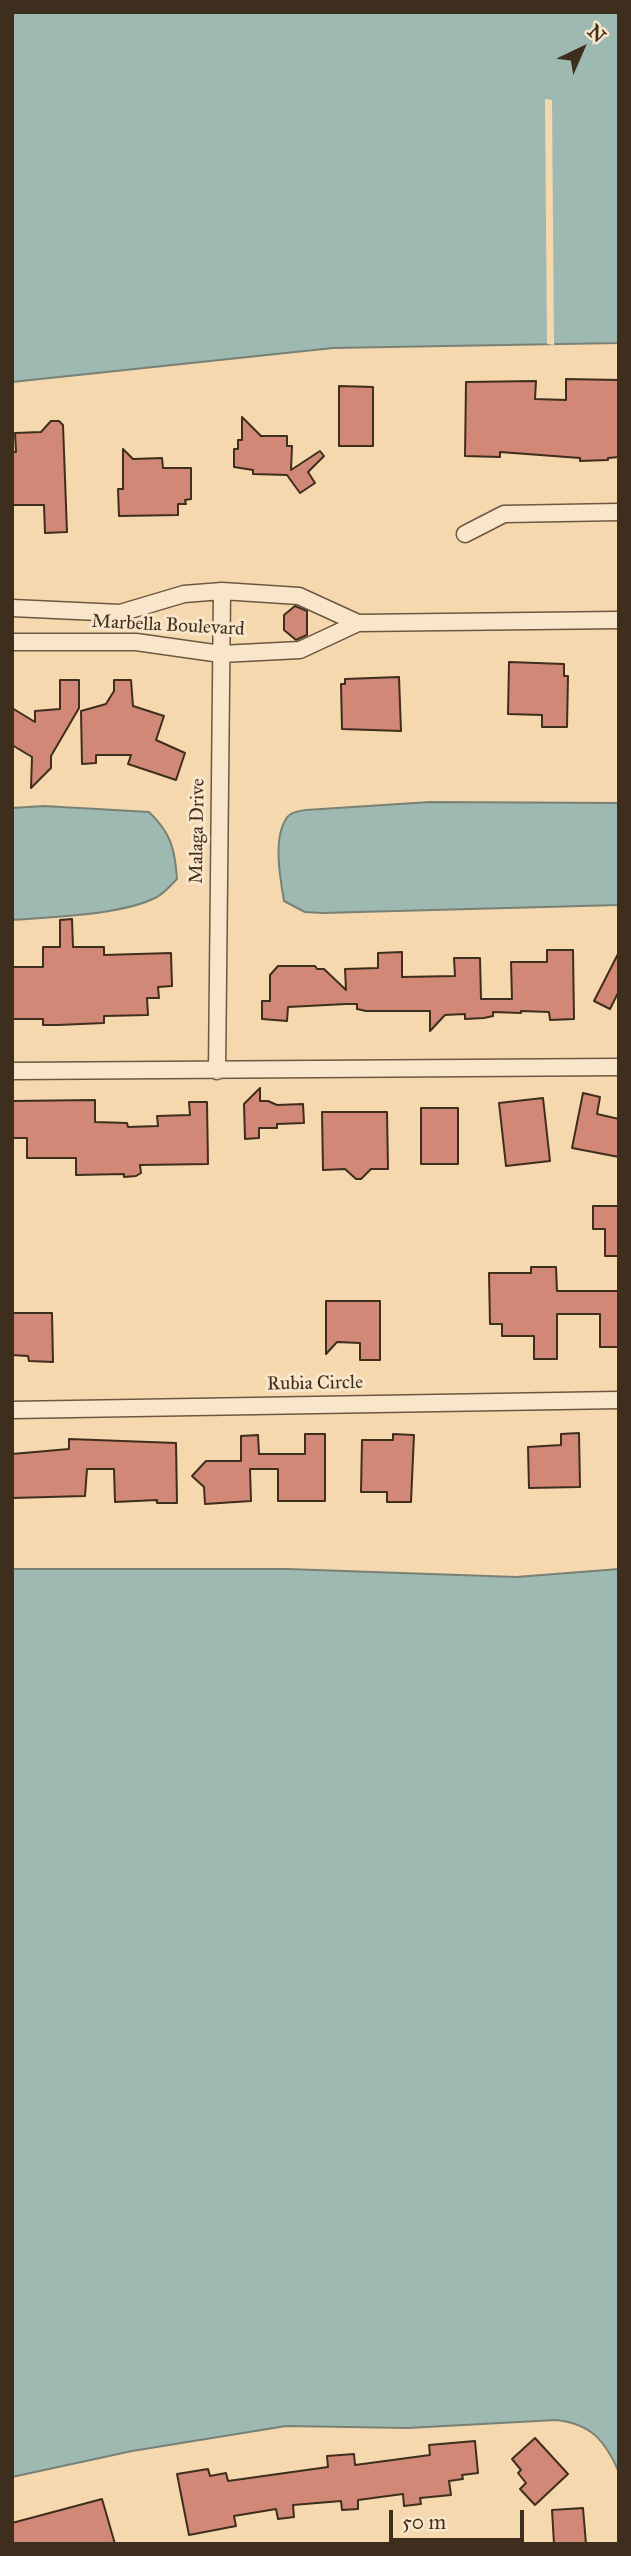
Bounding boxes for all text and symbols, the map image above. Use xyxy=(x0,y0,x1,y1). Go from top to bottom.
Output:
north arrow xyxy=(547,14,617,84)
text: N xyxy=(583,20,611,47)
street label: Marbella Boulevard xyxy=(91,611,245,641)
street label: Malaga Drive xyxy=(186,778,210,884)
street label: Rubia Circle xyxy=(267,1372,363,1396)
scale bar xyxy=(393,2496,528,2540)
text: 50 m xyxy=(402,2509,446,2535)

